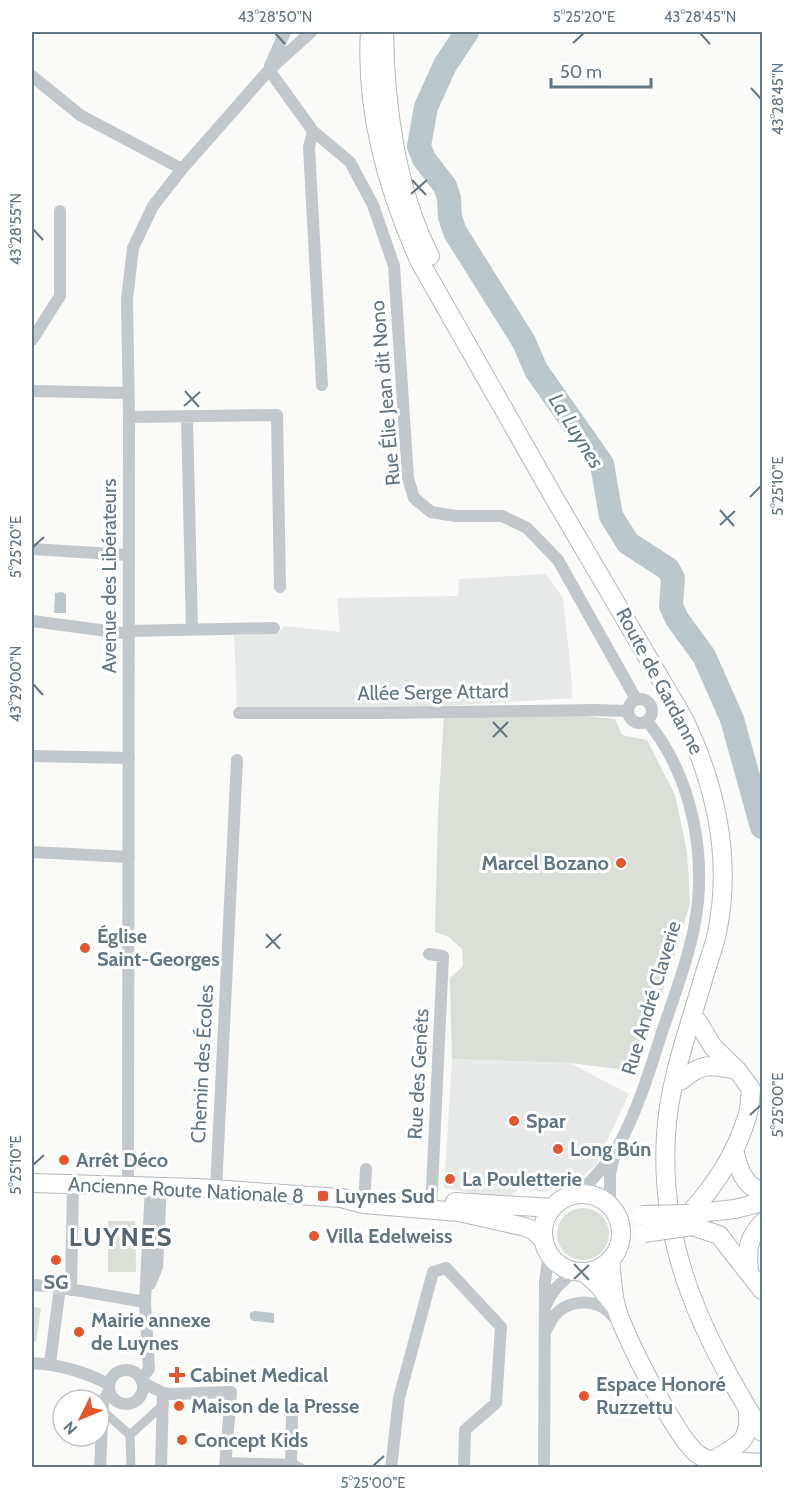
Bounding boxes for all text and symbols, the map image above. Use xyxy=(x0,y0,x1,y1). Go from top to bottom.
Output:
text: 43°28'50"N xyxy=(238,8,312,26)
text: 5°25'20"E xyxy=(553,8,615,26)
text: 43°28'45"N xyxy=(664,8,736,26)
scale bar xyxy=(551,51,652,89)
text: 50 m xyxy=(560,61,602,83)
text: 43°28'45"N xyxy=(769,63,787,135)
text: 43°28'55"N xyxy=(7,193,25,265)
street label: Rue Élie Jean dit Nono xyxy=(365,299,405,487)
water label: La Luynes xyxy=(544,389,609,473)
text: 5°25'10"E xyxy=(769,456,787,516)
street label: Avenue des Libérateurs xyxy=(97,478,121,674)
text: 5°25'20"E xyxy=(7,516,25,578)
street label: Route de Gardanne xyxy=(611,603,709,759)
text: 43°29'00"N xyxy=(7,646,25,722)
street label: Allée Serge Attard xyxy=(357,679,509,705)
place label: Marcel Bozano xyxy=(481,851,609,875)
marker: Marcel Bozano xyxy=(614,856,628,870)
street label: Rue André Claverie xyxy=(616,918,686,1078)
place label: Église Saint-Georges xyxy=(97,924,220,971)
marker: Église Saint-Georges xyxy=(78,941,92,955)
street label: Chemin des Écoles xyxy=(186,984,218,1144)
street label: Rue des Genêts xyxy=(403,1008,433,1140)
text: 5°25'00"E xyxy=(769,1072,787,1138)
place label: Spar xyxy=(526,1109,566,1133)
marker: Spar xyxy=(507,1114,521,1128)
text: 5°25'10"E xyxy=(7,1135,25,1195)
place label: Long Bún xyxy=(570,1137,651,1161)
marker: Long Bún xyxy=(551,1142,565,1156)
place label: Arrêt Déco xyxy=(76,1148,168,1172)
marker: Arrêt Déco xyxy=(57,1153,71,1167)
place label: La Pouletterie xyxy=(462,1167,582,1191)
street label: Ancienne Route Nationale 8 xyxy=(67,1172,305,1208)
marker: La Pouletterie xyxy=(443,1172,457,1186)
place label: Luynes Sud xyxy=(335,1184,435,1208)
marker: Luynes Sud xyxy=(316,1189,330,1203)
district label: LUYNES xyxy=(69,1221,173,1253)
place label: Villa Edelweiss xyxy=(326,1224,453,1248)
marker: Villa Edelweiss xyxy=(307,1229,321,1243)
marker: SG xyxy=(49,1253,63,1267)
place label: SG xyxy=(44,1270,68,1294)
place label: Mairie annexe de Luynes xyxy=(91,1308,211,1355)
marker: Mairie annexe de Luynes xyxy=(72,1325,86,1339)
place label: Cabinet Medical xyxy=(190,1363,328,1387)
marker: Cabinet Medical xyxy=(168,1366,186,1384)
place label: Espace Honoré Ruzzettu xyxy=(596,1372,726,1419)
north arrow xyxy=(51,1388,111,1448)
marker: Espace Honoré Ruzzettu xyxy=(577,1389,591,1403)
place label: Maison de la Presse xyxy=(191,1394,359,1418)
marker: Maison de la Presse xyxy=(172,1399,186,1413)
text: N xyxy=(60,1417,81,1439)
place label: Concept Kids xyxy=(194,1428,308,1452)
marker: Concept Kids xyxy=(175,1433,189,1447)
text: 5°25'00"E xyxy=(340,1474,406,1492)

